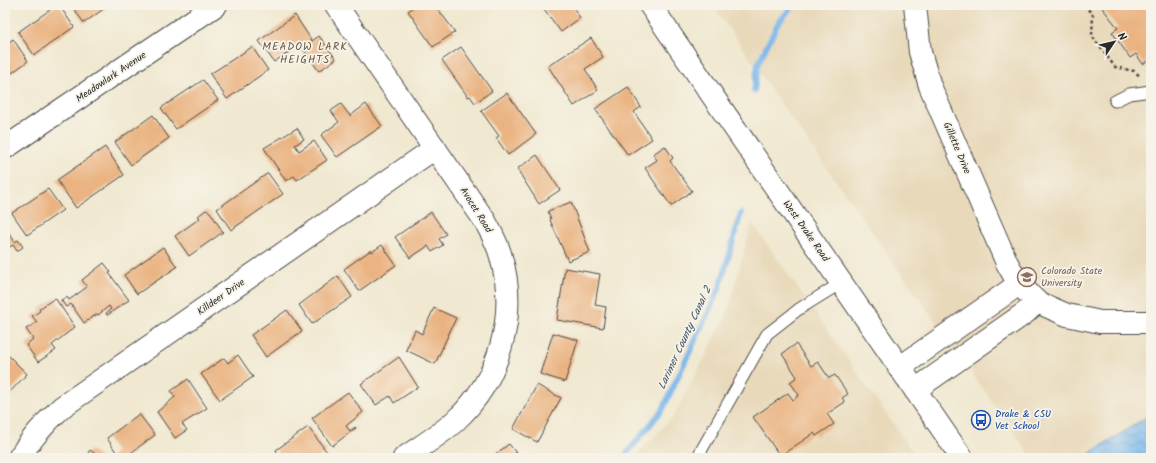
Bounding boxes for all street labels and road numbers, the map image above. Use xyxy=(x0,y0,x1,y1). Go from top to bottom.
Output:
street label: Meadowlark Avenue xyxy=(73,47,150,107)
street label: Gillette Drive xyxy=(939,120,975,177)
street label: Avocet Road xyxy=(456,184,497,237)
street label: West Drake Road xyxy=(779,197,834,266)
street label: Killdeer Drive xyxy=(194,274,249,319)

